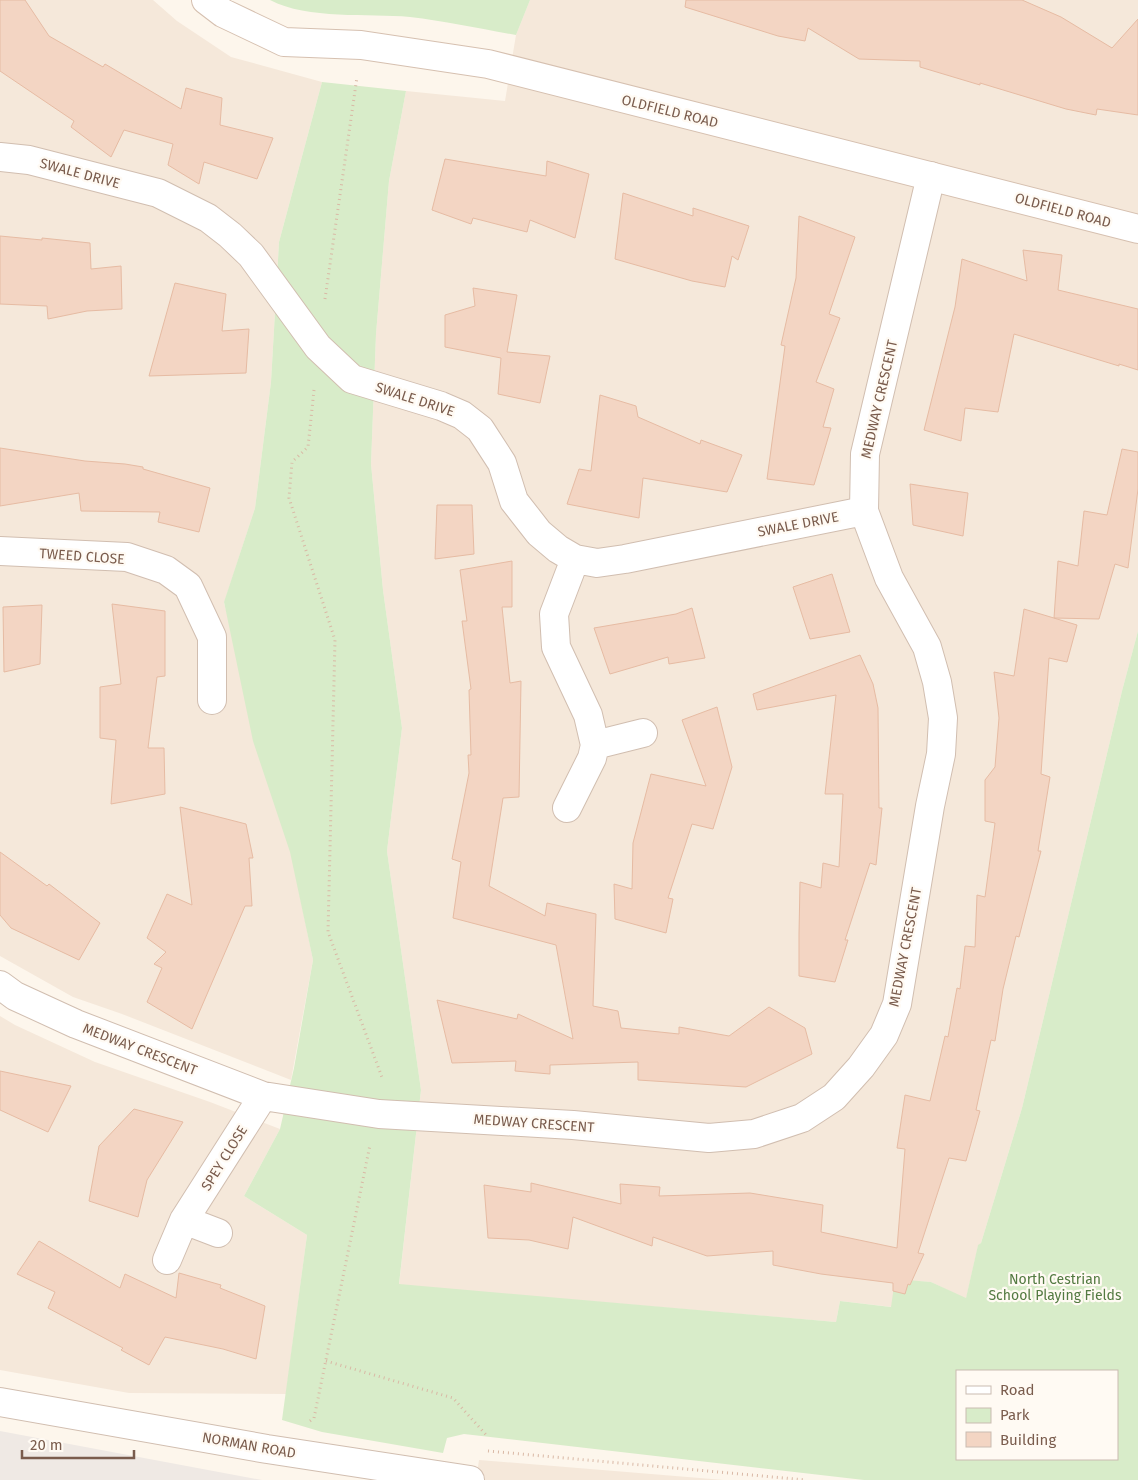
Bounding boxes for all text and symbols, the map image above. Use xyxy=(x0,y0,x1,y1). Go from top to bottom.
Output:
street label: OLDFIELD ROAD xyxy=(620,91,720,132)
street label: SWALE DRIVE xyxy=(38,155,122,192)
street label: OLDFIELD ROAD xyxy=(1013,189,1113,231)
street label: MEDWAY CRESCENT xyxy=(858,337,902,460)
street label: SWALE DRIVE xyxy=(373,379,457,420)
street label: SWALE DRIVE xyxy=(756,508,840,541)
street label: TWEED CLOSE xyxy=(39,545,125,568)
street label: MEDWAY CRESCENT xyxy=(886,885,926,1008)
street label: MEDWAY CRESCENT xyxy=(80,1020,200,1079)
street label: MEDWAY CRESCENT xyxy=(473,1111,596,1136)
street label: SPEY CLOSE xyxy=(198,1123,251,1194)
park label: North Cestrian School Playing Fields xyxy=(988,1271,1122,1304)
legend xyxy=(956,1370,1118,1460)
text: Road xyxy=(1000,1381,1035,1399)
text: Park xyxy=(1000,1406,1030,1424)
scale bar xyxy=(22,1428,135,1460)
street label: NORMAN ROAD xyxy=(201,1429,297,1462)
text: Building xyxy=(1000,1431,1056,1449)
text: 20 m xyxy=(30,1436,63,1454)

